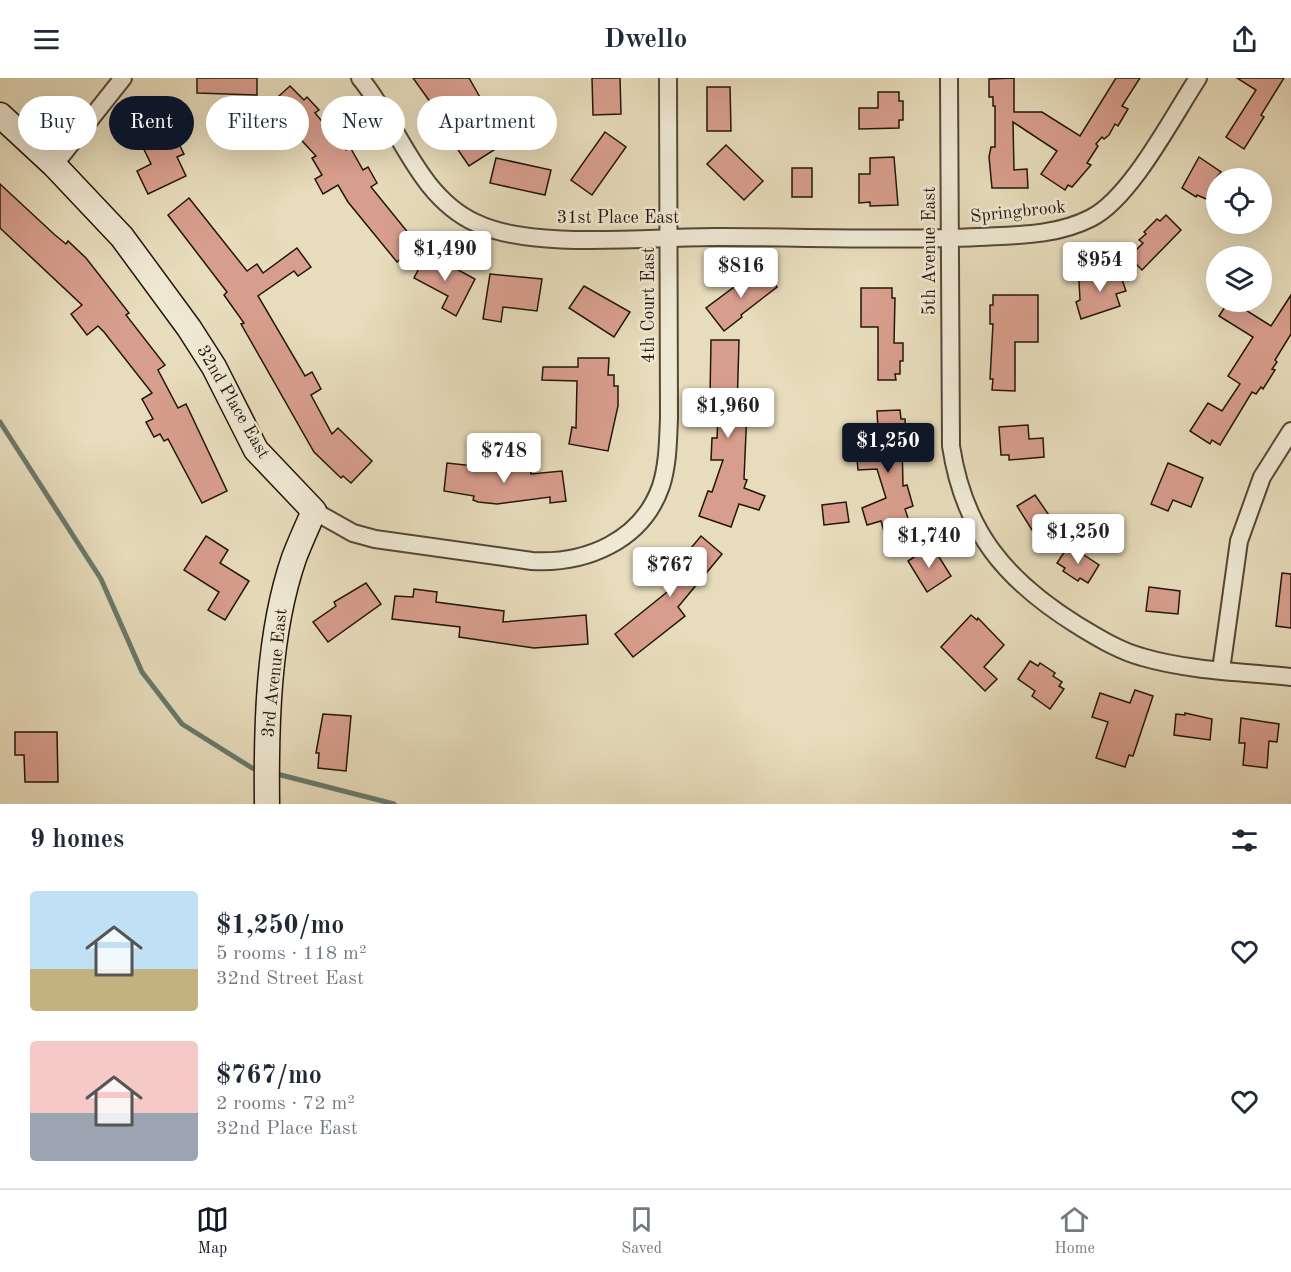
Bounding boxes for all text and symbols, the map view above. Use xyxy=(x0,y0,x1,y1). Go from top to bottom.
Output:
icon: menu xyxy=(30,23,63,56)
icon: share xyxy=(1228,23,1261,56)
text: Dwello xyxy=(604,26,687,53)
chip: Buy xyxy=(18,96,97,150)
chip: Rent xyxy=(109,96,194,150)
chip: Filters xyxy=(206,96,309,150)
chip: New xyxy=(321,96,405,150)
chip: Apartment xyxy=(417,96,557,150)
map controls xyxy=(1206,168,1272,312)
button: locate xyxy=(1206,168,1272,234)
street label: 5th Avenue East xyxy=(921,186,939,316)
street label: Springbrook xyxy=(969,198,1067,226)
street label: 31st Place East xyxy=(557,209,679,227)
pin: $1,490 xyxy=(396,231,494,282)
text: $1,490 xyxy=(413,240,477,260)
pin: $954 xyxy=(1064,242,1136,293)
button: layers xyxy=(1206,246,1272,312)
street label: 4th Court East xyxy=(640,247,658,363)
pin: $816 xyxy=(705,248,777,299)
text: $954 xyxy=(1077,251,1123,271)
text: $816 xyxy=(718,257,764,277)
street label: 32nd Place East xyxy=(193,342,273,462)
pin: $1,960 xyxy=(679,388,777,439)
text: $1,960 xyxy=(696,397,760,417)
pin: $1,250 xyxy=(839,423,937,474)
text: $1,250 xyxy=(856,432,920,452)
pin: $748 xyxy=(468,433,540,484)
text: $748 xyxy=(481,442,527,462)
pin: $1,250 xyxy=(1029,514,1127,565)
pin: $1,740 xyxy=(880,518,978,569)
text: $1,250 xyxy=(1046,523,1110,543)
text: $1,740 xyxy=(897,527,961,547)
pin: $767 xyxy=(634,547,706,598)
text: $767 xyxy=(647,556,693,576)
street label: 3rd Avenue East xyxy=(259,607,291,739)
icon: filters xyxy=(1228,824,1261,857)
text: 9 homes xyxy=(30,827,124,853)
text: $1,250/mo xyxy=(216,913,344,939)
icon: home xyxy=(78,915,150,987)
icon: heart xyxy=(1228,935,1261,968)
text: 5 rooms · 118 m² xyxy=(216,944,366,964)
text: 32nd Street East xyxy=(216,969,364,989)
text: $767/mo xyxy=(216,1063,322,1089)
icon: home xyxy=(78,1065,150,1137)
icon: heart xyxy=(1228,1085,1261,1118)
text: 2 rooms · 72 m² xyxy=(216,1094,355,1114)
text: 32nd Place East xyxy=(216,1119,358,1139)
tab: Map xyxy=(196,1203,229,1259)
tab: Saved xyxy=(621,1203,662,1259)
tab: Home xyxy=(1054,1203,1095,1259)

